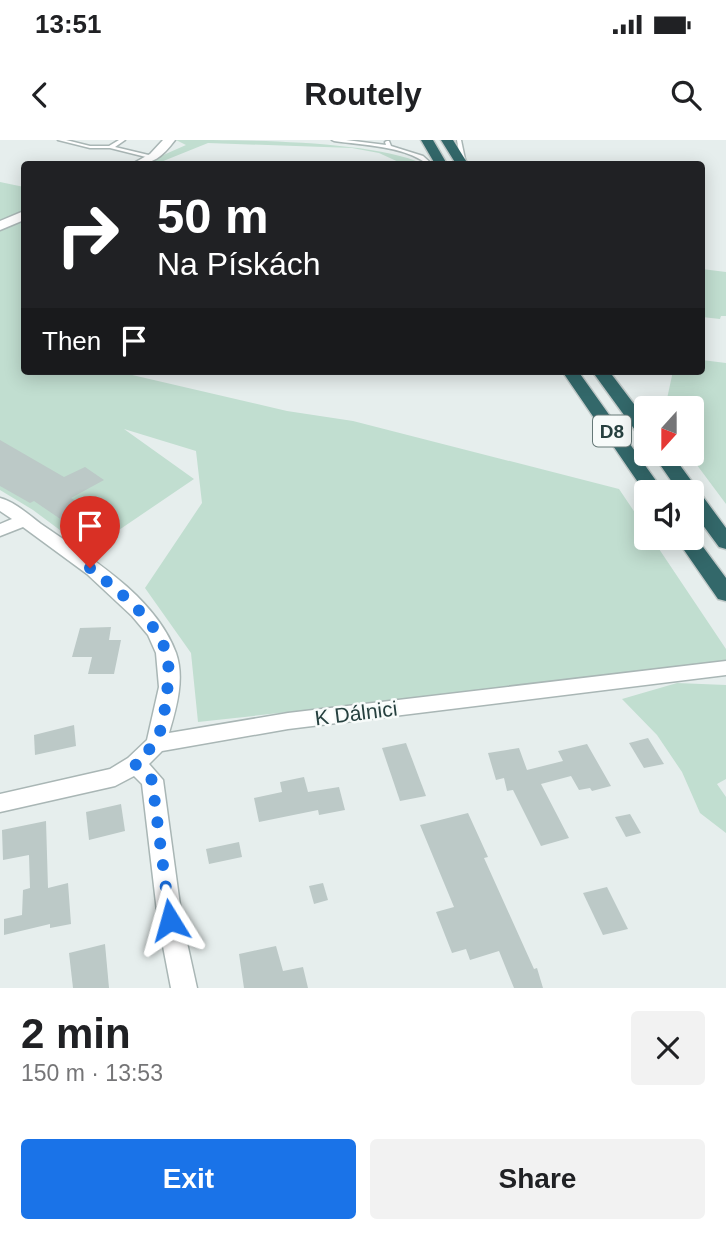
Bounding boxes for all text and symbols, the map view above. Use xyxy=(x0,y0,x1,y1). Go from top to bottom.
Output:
text: 13:51 xyxy=(35,9,102,39)
icon: back xyxy=(21,76,59,114)
text: Routely xyxy=(304,76,422,112)
icon: search xyxy=(667,76,705,114)
icon: right xyxy=(42,189,133,280)
text: 50 m xyxy=(157,189,269,243)
text: Na Pískách xyxy=(157,246,321,282)
icon: arrive xyxy=(115,322,153,360)
text: Then xyxy=(42,326,101,356)
north arrow xyxy=(634,396,704,466)
map controls xyxy=(634,396,704,550)
road number: D8 xyxy=(593,416,631,446)
button: sound xyxy=(634,480,704,550)
pin xyxy=(60,496,120,568)
icon: arrive xyxy=(71,507,109,545)
street label: K Dálnici xyxy=(313,697,399,729)
position arrow xyxy=(133,883,207,957)
text: 2 min xyxy=(21,1010,131,1057)
button: close xyxy=(631,1011,705,1085)
text: 150 m · 13:53 xyxy=(21,1060,163,1086)
button: Exit xyxy=(21,1139,356,1219)
button: Share xyxy=(370,1139,705,1219)

